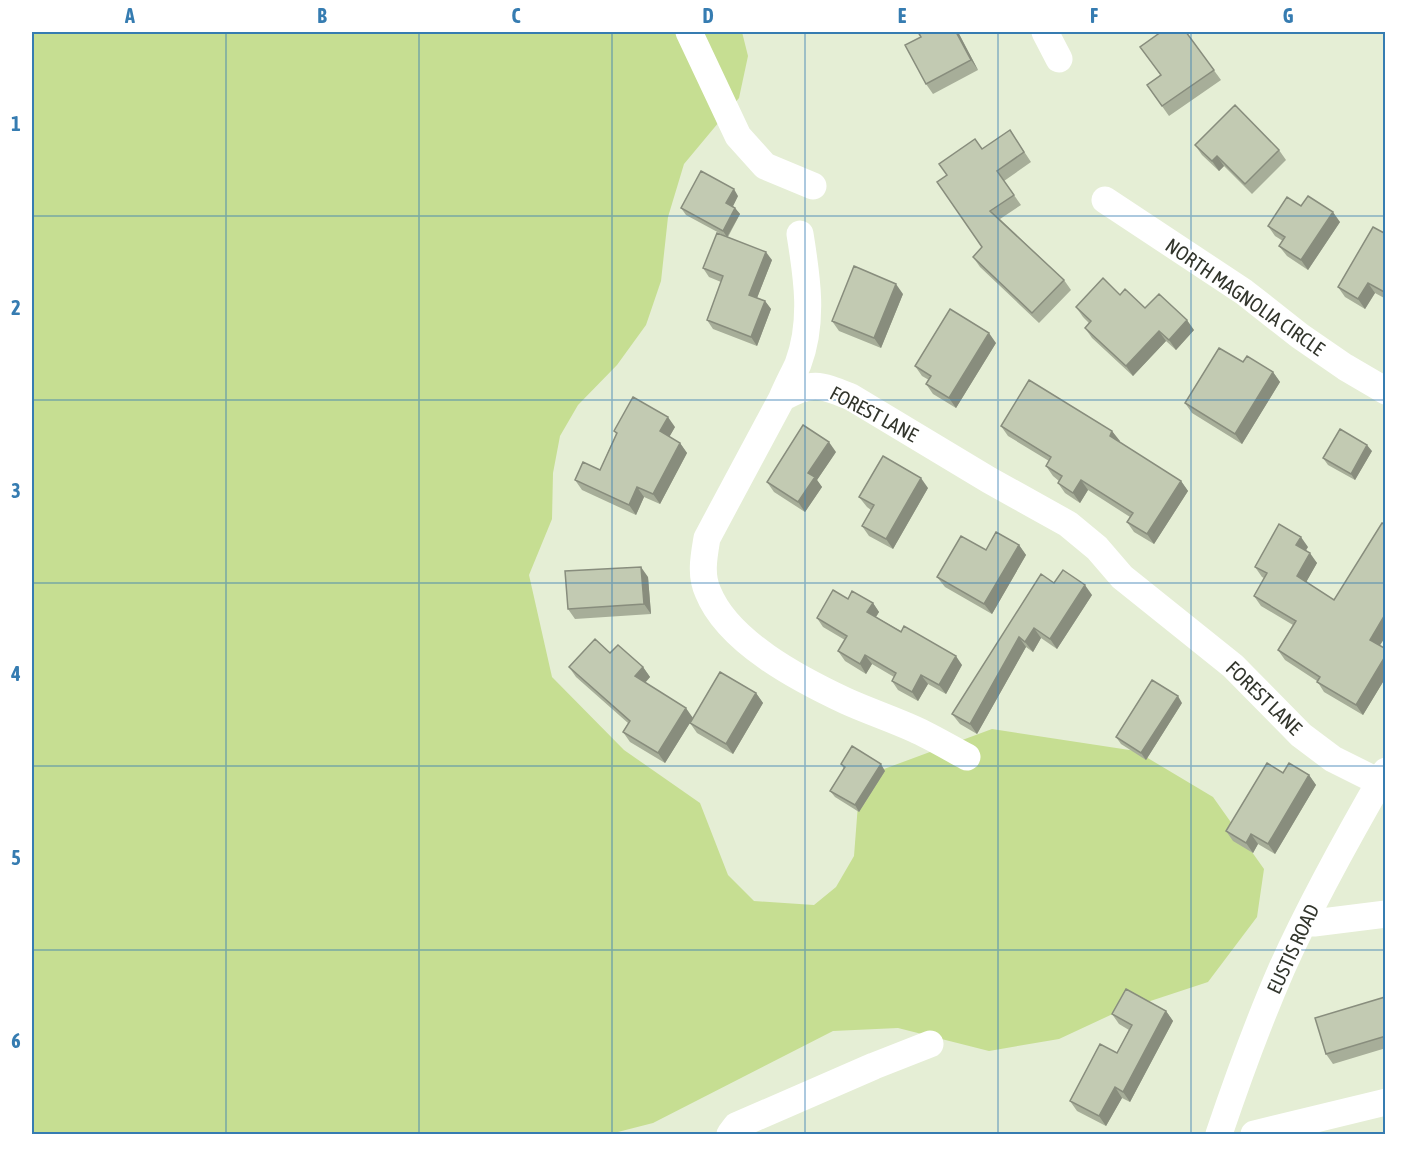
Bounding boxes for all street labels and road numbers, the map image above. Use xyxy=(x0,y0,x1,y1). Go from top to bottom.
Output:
street label: NORTH MAGNOLIA CIRCLE xyxy=(1162,233,1329,360)
street label: FOREST LANE xyxy=(826,381,922,446)
street label: FOREST LANE xyxy=(1222,656,1307,740)
street label: EUSTIS ROAD xyxy=(1262,900,1323,997)

